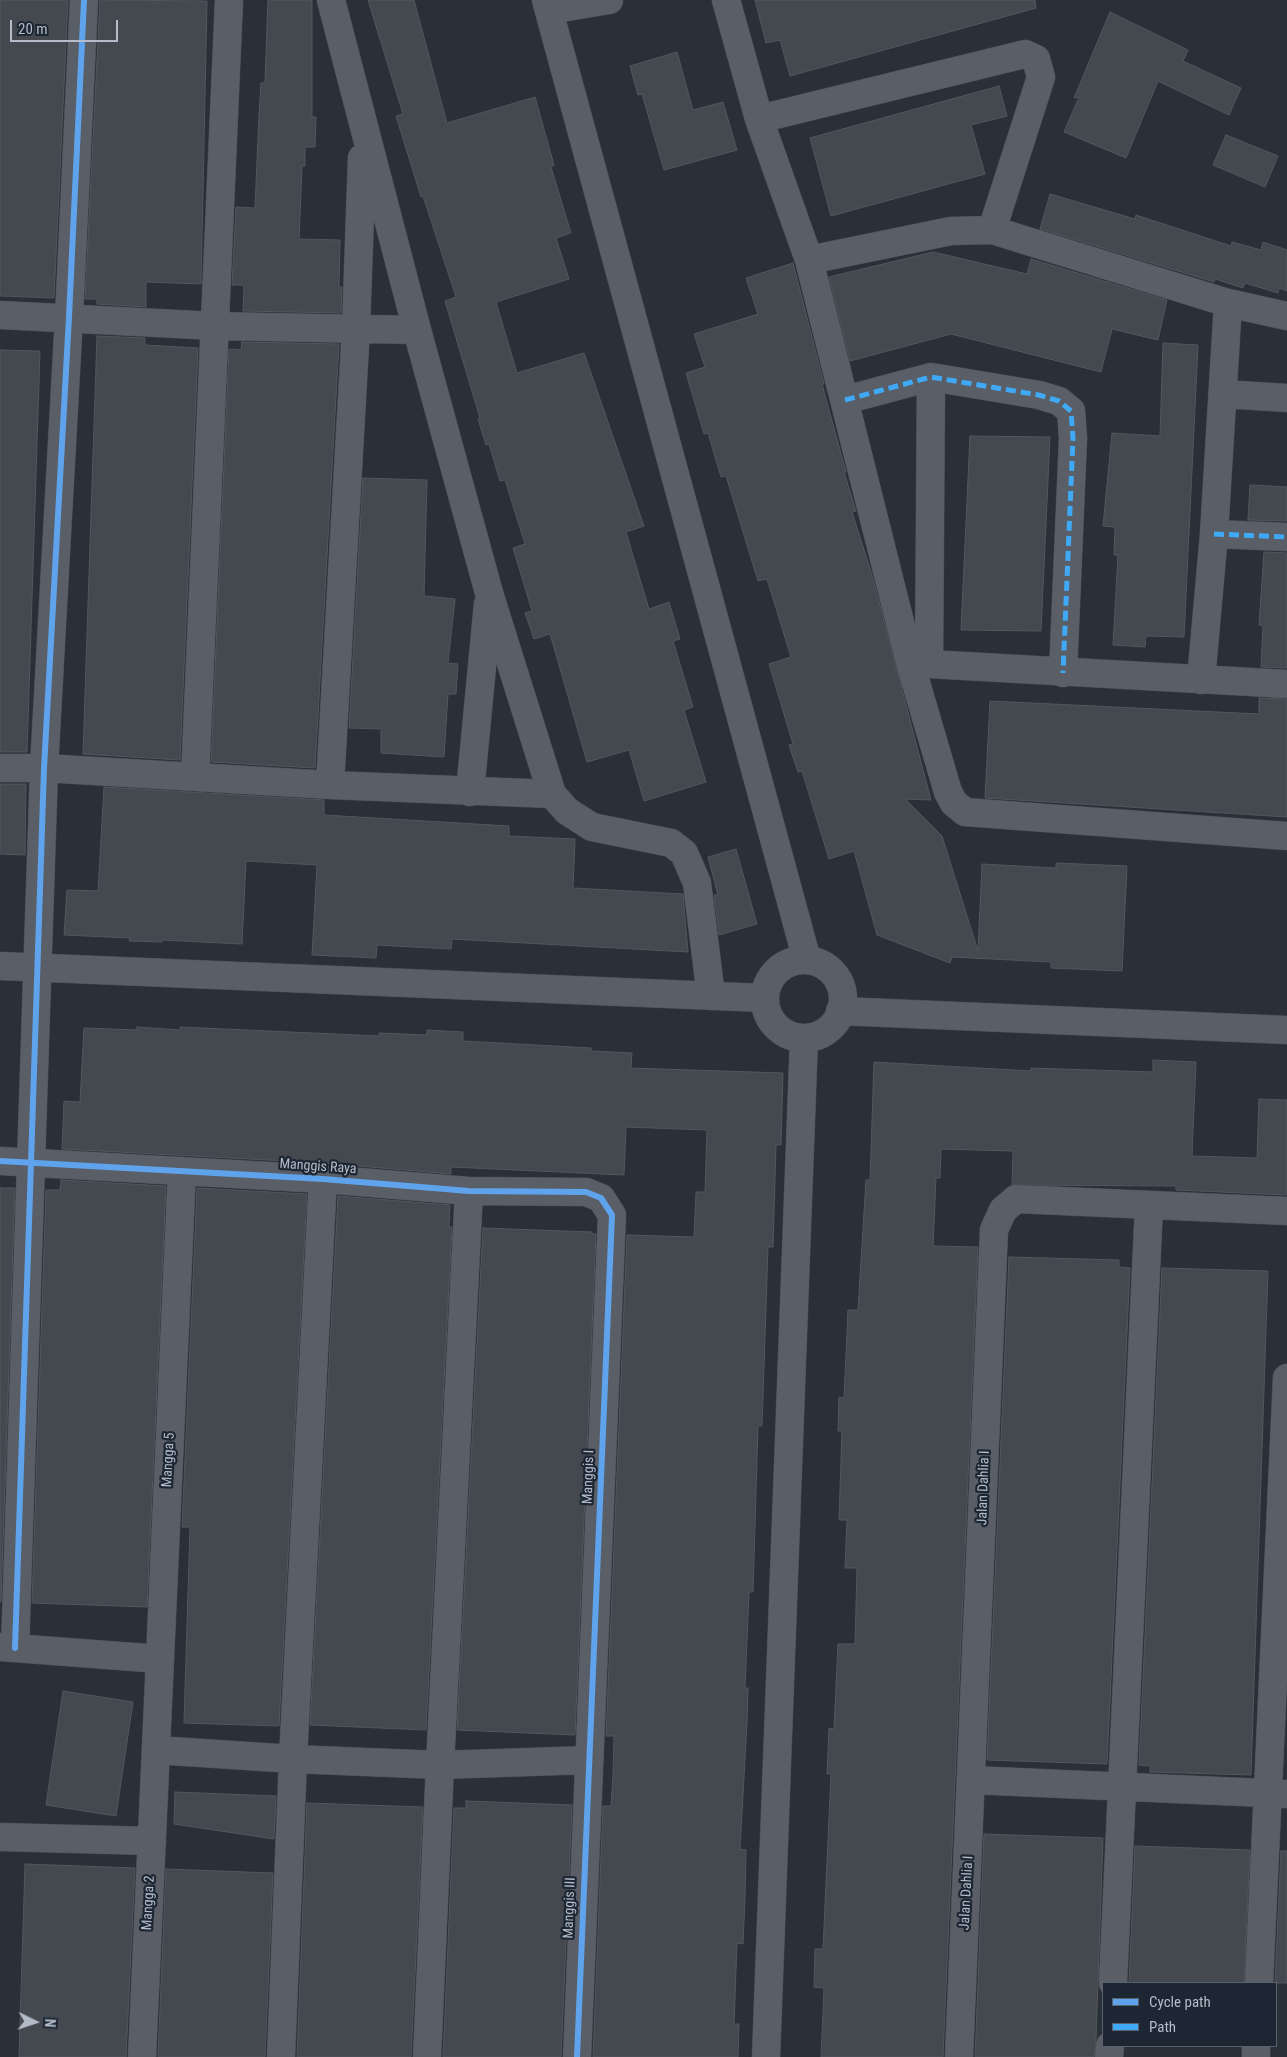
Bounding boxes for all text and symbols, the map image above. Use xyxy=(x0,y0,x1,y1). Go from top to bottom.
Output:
scale bar xyxy=(12,10,120,42)
text: 20 m xyxy=(18,20,48,38)
street label: Manggis Raya xyxy=(279,1156,357,1178)
street label: Mangga 5 xyxy=(159,1432,179,1488)
street label: Manggis I xyxy=(580,1450,598,1504)
street label: Jalan Dahlia I xyxy=(974,1450,994,1526)
street label: Jalan Dahlia I xyxy=(957,1855,977,1931)
street label: Mangga 2 xyxy=(139,1875,159,1931)
street label: Manggis III xyxy=(561,1877,579,1939)
legend xyxy=(1102,1982,1277,2047)
text: Cycle path xyxy=(1149,1993,1211,2011)
north arrow xyxy=(10,1997,60,2047)
text: N xyxy=(42,2018,58,2028)
text: Path xyxy=(1149,2018,1176,2036)

